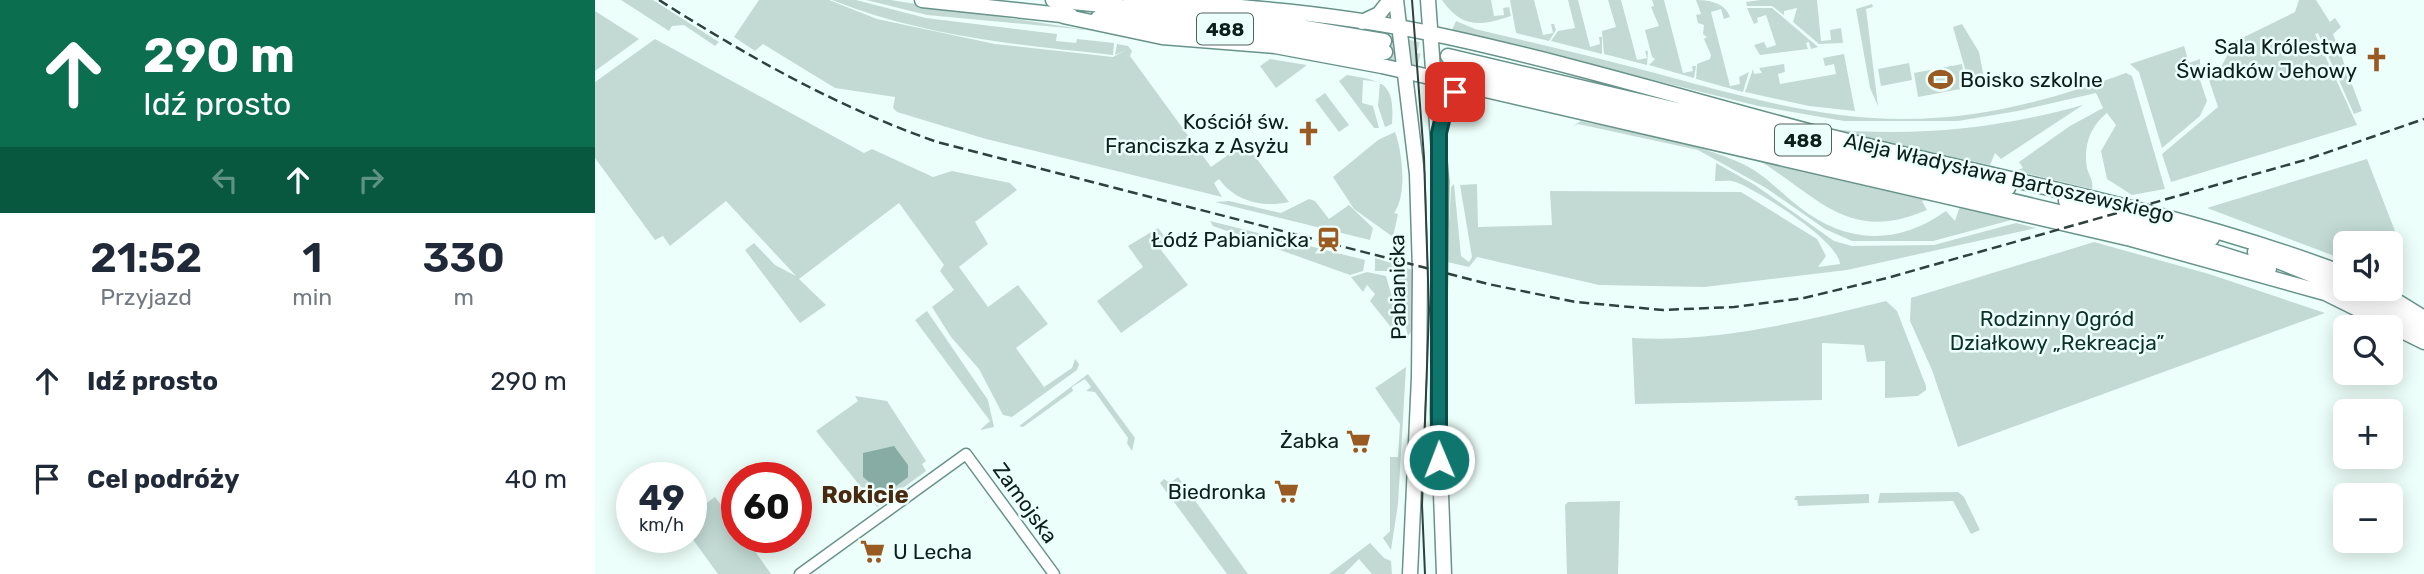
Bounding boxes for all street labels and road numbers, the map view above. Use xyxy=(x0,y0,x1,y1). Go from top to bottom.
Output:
road number: 488 xyxy=(1197,14,1253,44)
road number: 488 xyxy=(1775,124,1831,156)
street label: Aleja Władysława Bartoszewskiego xyxy=(1842,127,2177,228)
street label: Pabianicka xyxy=(1384,234,1411,340)
street label: Zamojska xyxy=(988,458,1063,548)

